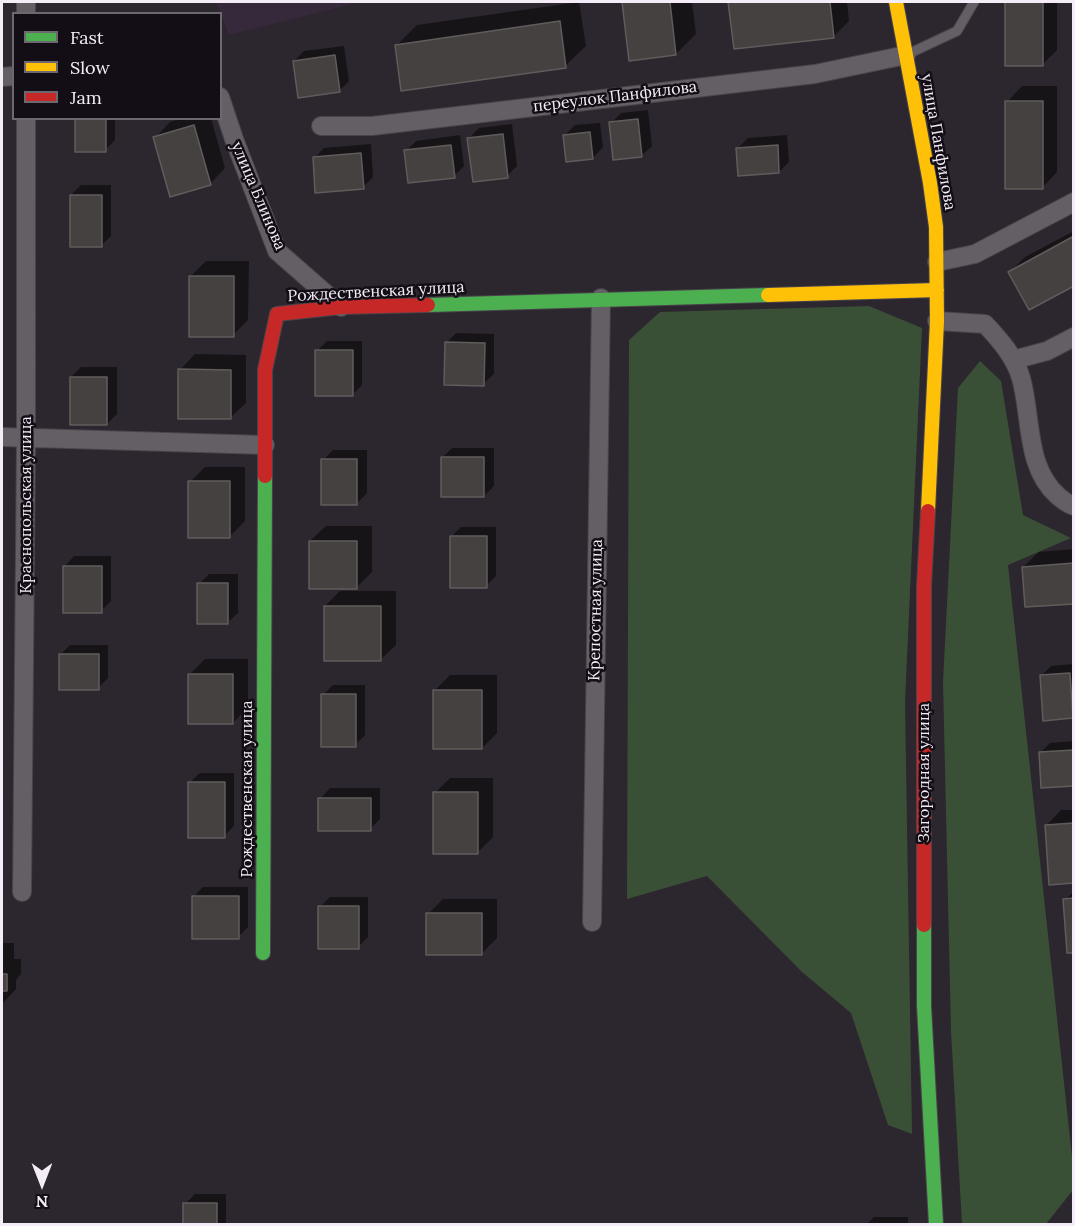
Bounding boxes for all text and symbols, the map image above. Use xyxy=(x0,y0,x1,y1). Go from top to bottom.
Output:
legend xyxy=(12,12,222,120)
text: Fast xyxy=(70,26,104,49)
text: Slow xyxy=(70,56,110,79)
street label: улица Панфилова xyxy=(917,72,959,212)
street label: переулок Панфилова xyxy=(532,77,698,117)
text: Jam xyxy=(70,86,102,109)
street label: улица Блинова xyxy=(227,139,289,253)
street label: Рождественская улица xyxy=(287,278,465,306)
street label: Краснопольская улица xyxy=(16,416,36,594)
street label: Крепостная улица xyxy=(585,539,607,681)
street label: Рождественская улица xyxy=(237,700,257,878)
street label: Загородная улица xyxy=(914,703,934,843)
north arrow xyxy=(12,1154,72,1214)
text: N xyxy=(36,1192,48,1212)

